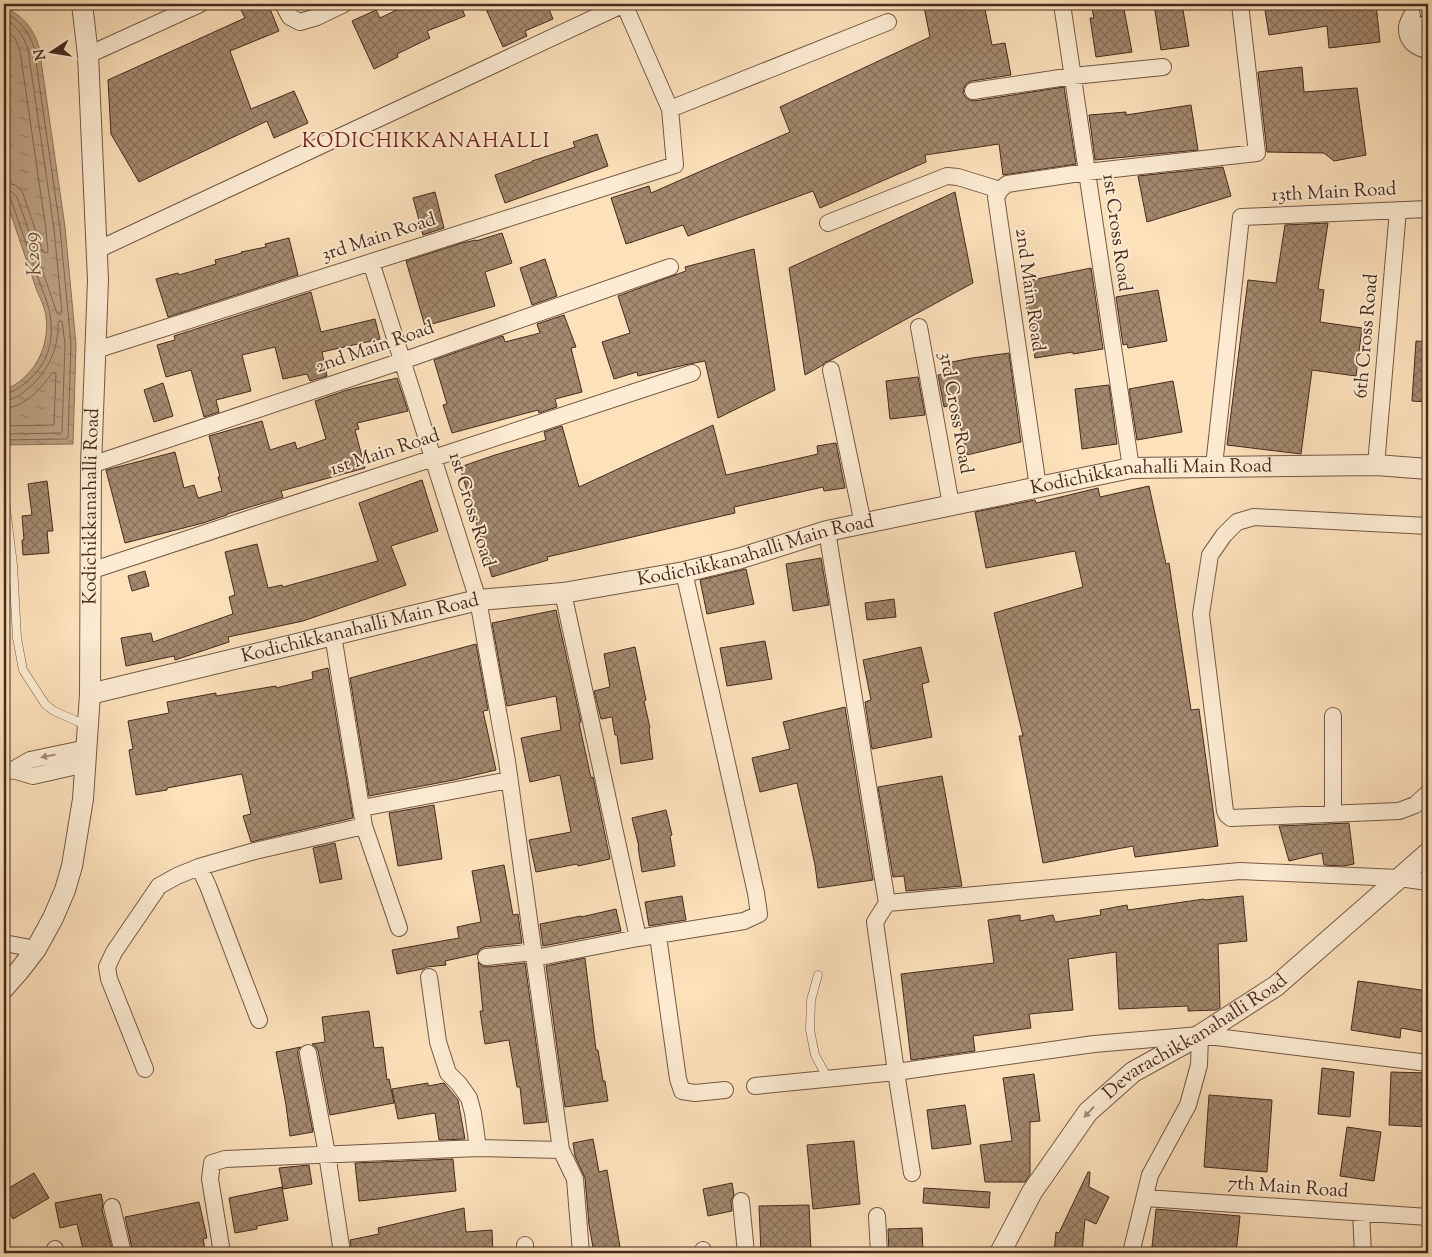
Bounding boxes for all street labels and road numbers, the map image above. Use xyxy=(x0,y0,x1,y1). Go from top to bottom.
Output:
street label: 1st Cross Road xyxy=(1094,172,1138,294)
street label: 13th Main Road xyxy=(1271,176,1398,210)
street label: 3rd Main Road xyxy=(318,207,440,269)
street label: 2nd Main Road xyxy=(1007,227,1051,354)
street label: 6th Cross Road xyxy=(1348,272,1386,400)
street label: 2nd Main Road xyxy=(312,315,438,381)
street label: 3rd Cross Road xyxy=(931,350,979,477)
street label: Kodichikkanahalli Road xyxy=(77,407,107,605)
street label: 1st Main Road xyxy=(327,422,444,483)
street label: 1st Cross Road xyxy=(441,449,501,571)
street label: Kodichikkanahalli Main Road xyxy=(1028,453,1273,502)
street label: Kodichikkanahalli Main Road xyxy=(635,508,877,593)
street label: Kodichikkanahalli Main Road xyxy=(239,587,482,670)
street label: Devarachikkanahalli Road xyxy=(1097,968,1294,1106)
street label: 7th Main Road xyxy=(1227,1170,1349,1206)

